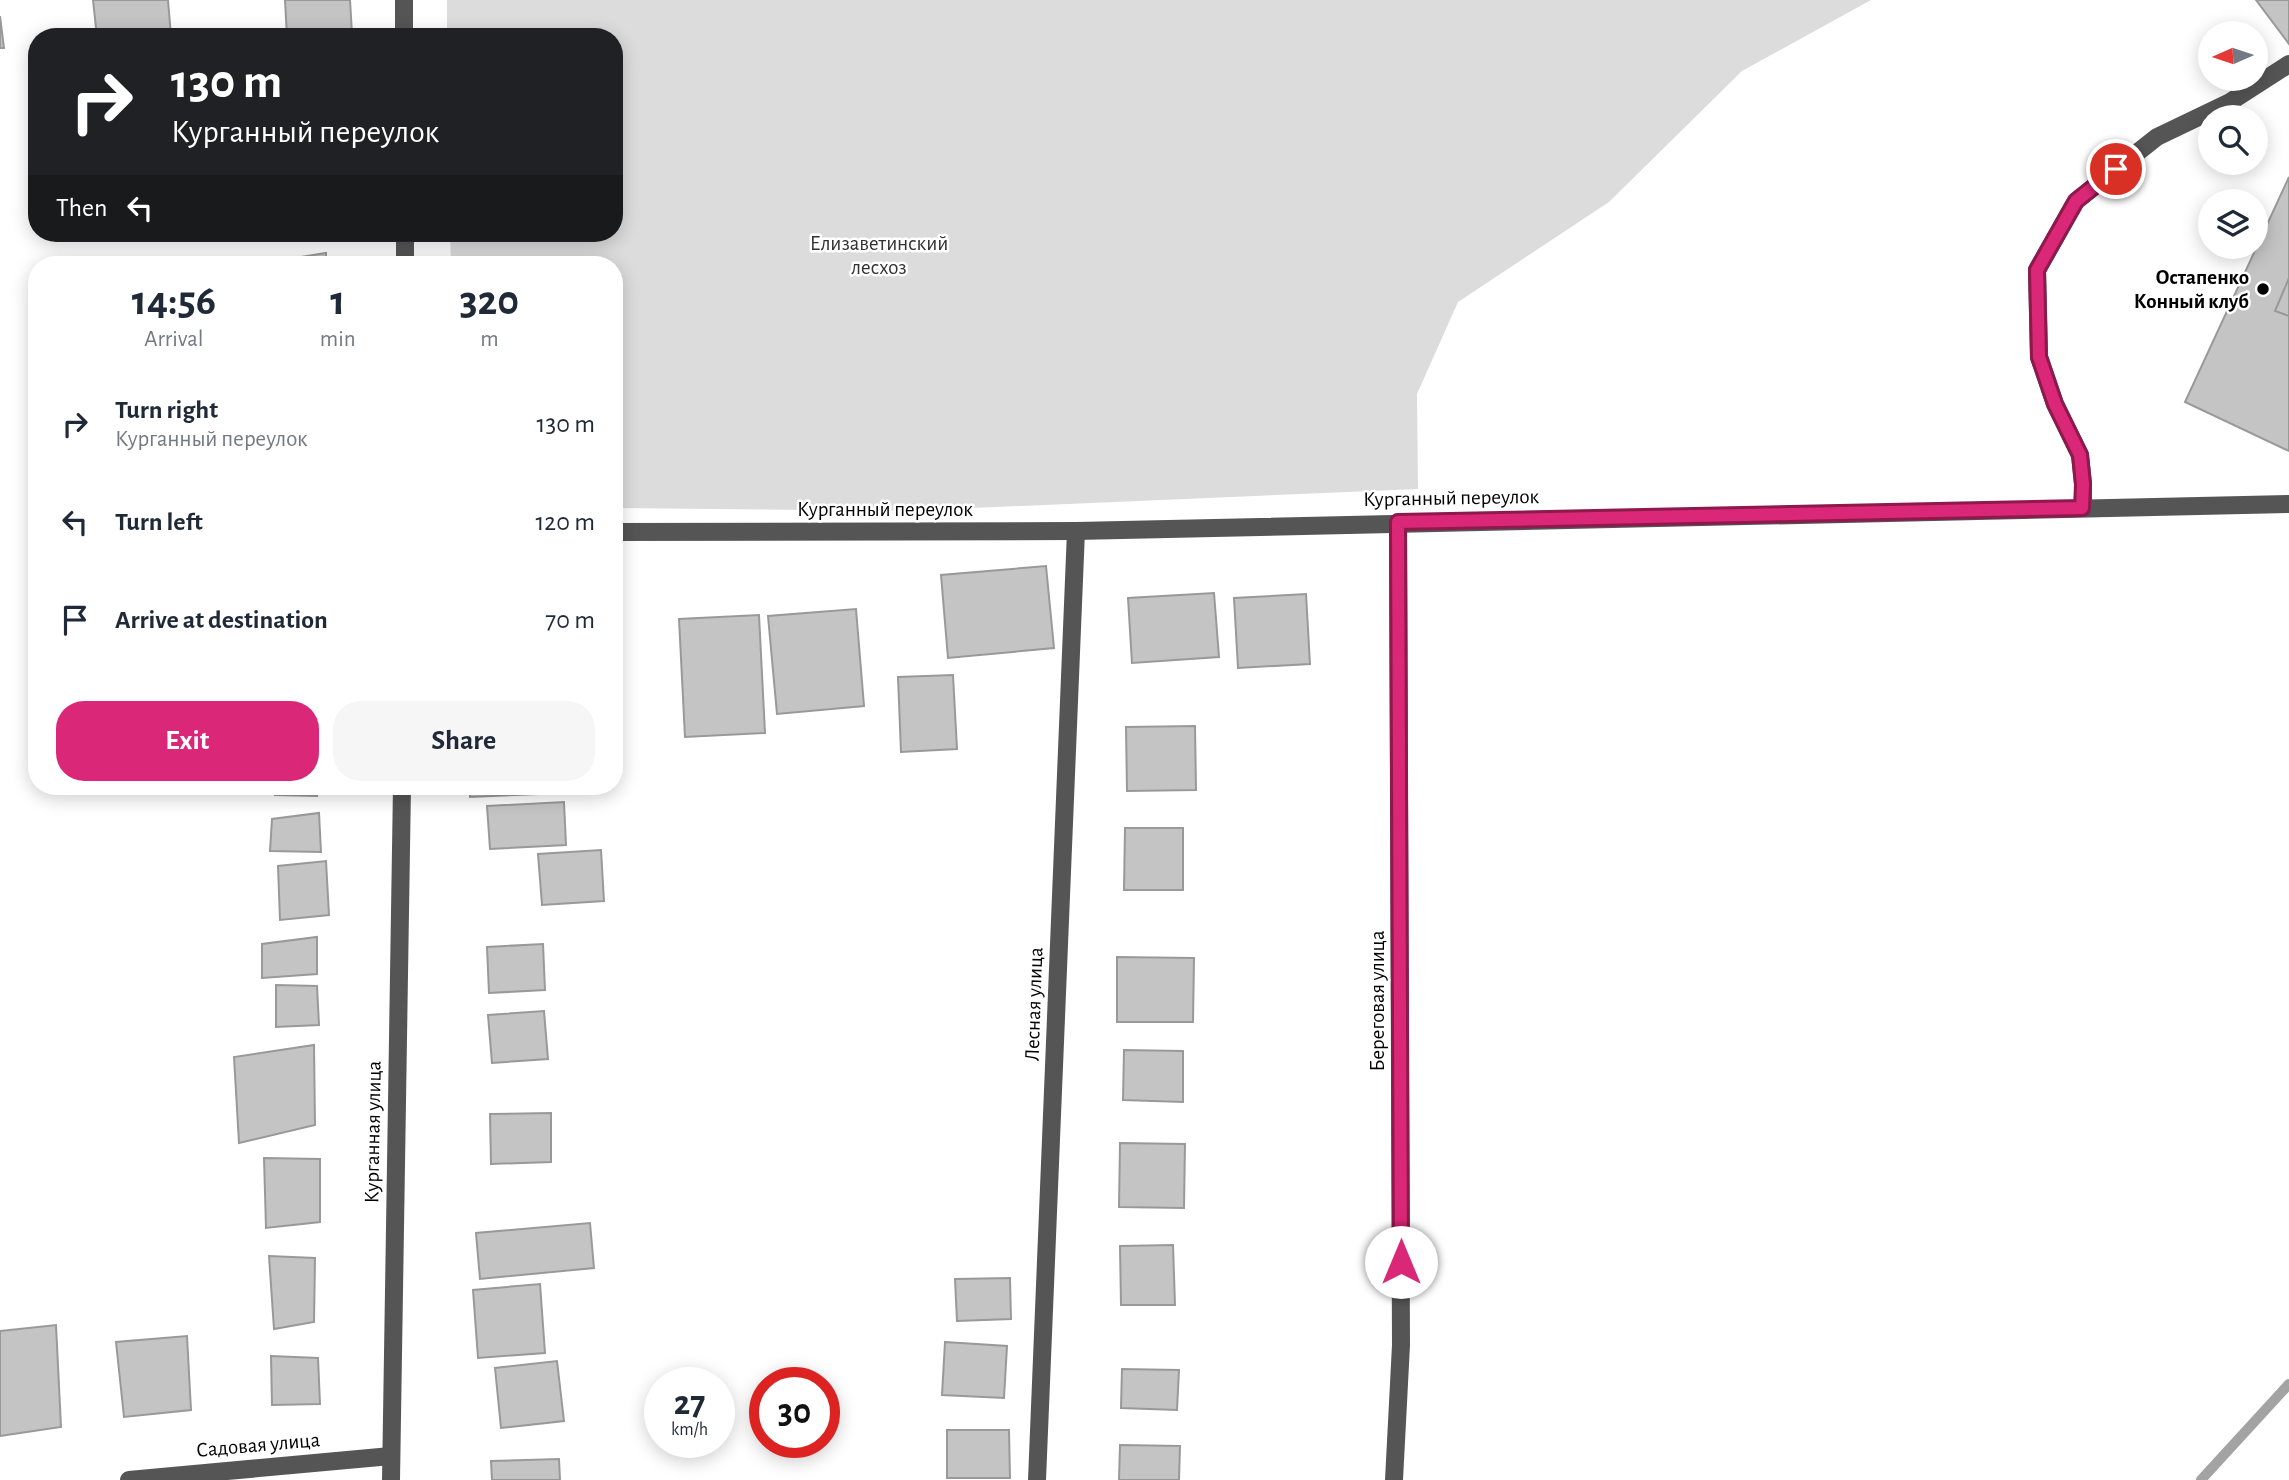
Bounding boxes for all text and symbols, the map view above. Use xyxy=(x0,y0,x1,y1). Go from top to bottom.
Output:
north arrow xyxy=(2198,21,2268,91)
map controls xyxy=(2198,21,2268,259)
icon: right xyxy=(56,56,147,147)
text: 130 m xyxy=(171,58,282,107)
button: search xyxy=(2198,105,2268,175)
text: Курганный переулок xyxy=(171,116,439,148)
pin xyxy=(2086,139,2146,199)
icon: arrive xyxy=(2097,150,2135,188)
icon: left xyxy=(121,189,159,227)
button: layers xyxy=(2198,189,2268,259)
text: Then xyxy=(56,195,107,221)
park label: Елизаветинский лесхоз xyxy=(810,233,948,278)
place label: Остапенко Конный клуб xyxy=(2134,267,2249,312)
text: 14:56 xyxy=(132,280,216,322)
text: 1 xyxy=(330,280,345,322)
text: 320 xyxy=(459,280,519,322)
marker: Остапенко Конный клуб xyxy=(2255,281,2271,297)
text: Arrival xyxy=(144,328,203,351)
text: min xyxy=(320,328,356,351)
text: m xyxy=(480,328,499,351)
text: Turn right xyxy=(115,397,218,423)
icon: right xyxy=(56,405,94,443)
text: 130 m xyxy=(537,411,595,437)
text: Курганный переулок xyxy=(115,428,308,451)
street label: Курганный переулок xyxy=(1363,486,1539,510)
street label: Курганный переулок xyxy=(797,499,973,520)
icon: left xyxy=(56,503,94,541)
text: Turn left xyxy=(115,509,203,535)
text: 120 m xyxy=(535,509,595,535)
icon: arrive xyxy=(56,601,94,639)
text: Arrive at destination xyxy=(115,607,328,633)
text: 70 m xyxy=(545,607,595,633)
button: Exit xyxy=(56,701,319,781)
button: Share xyxy=(333,701,595,781)
street label: Береговая улица xyxy=(1367,930,1388,1072)
street label: Лесная улица xyxy=(1022,946,1046,1061)
street label: Курганная улица xyxy=(361,1060,385,1203)
position arrow xyxy=(1364,1225,1438,1299)
speed limit sign: 30 xyxy=(749,1367,840,1458)
text: 27 xyxy=(674,1386,705,1421)
text: km/h xyxy=(671,1421,708,1439)
street label: Садовая улица xyxy=(195,1429,321,1461)

